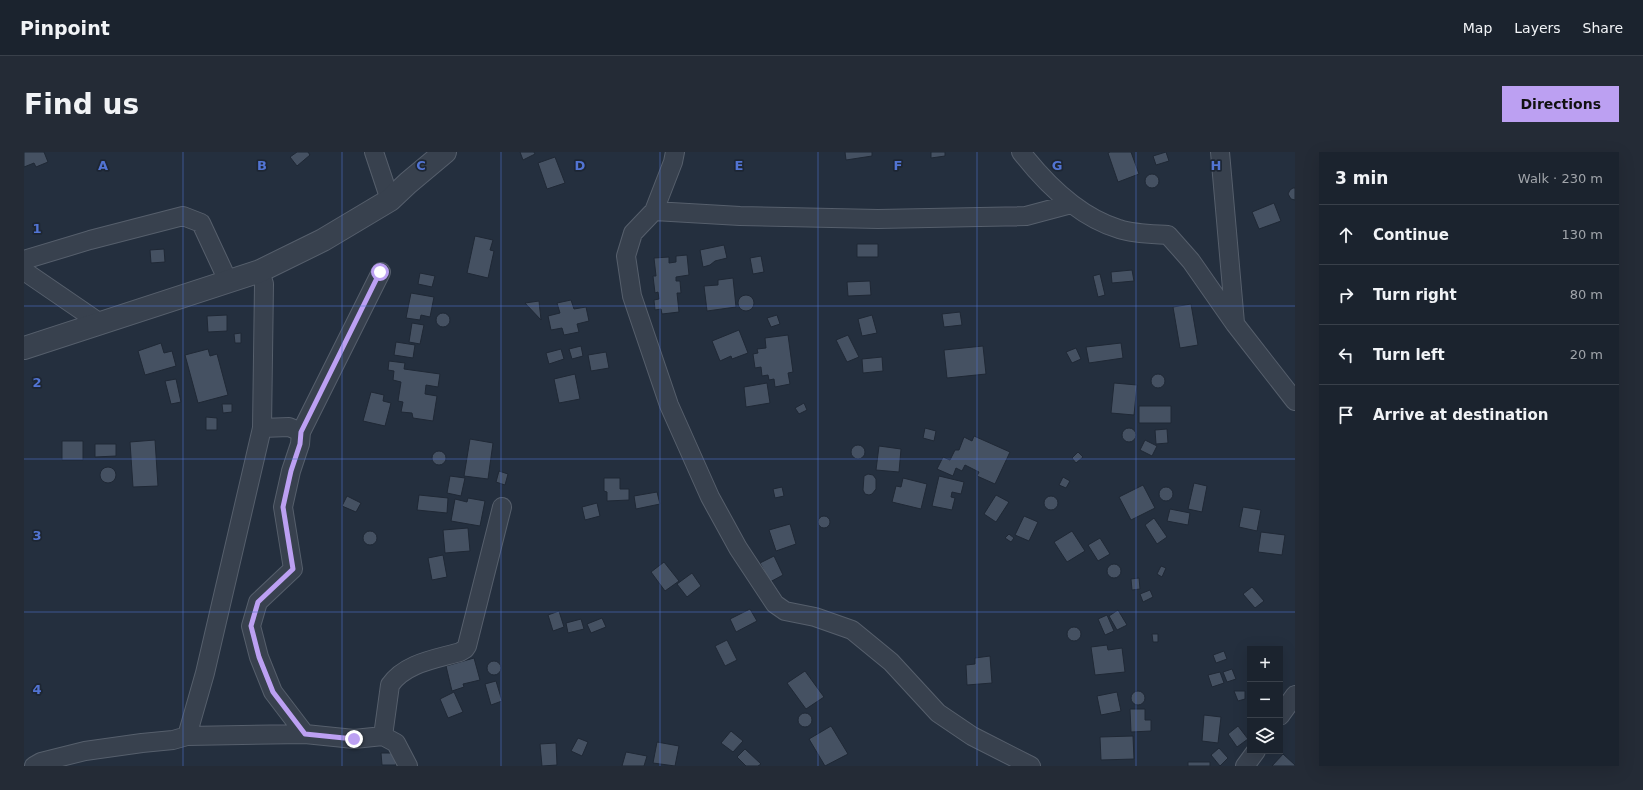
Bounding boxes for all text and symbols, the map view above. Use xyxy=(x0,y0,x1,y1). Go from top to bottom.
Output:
text: Pinpoint xyxy=(20,17,110,39)
text: Map xyxy=(1463,20,1492,36)
text: Layers xyxy=(1514,20,1561,36)
text: Share xyxy=(1583,20,1623,36)
button: Directions xyxy=(1502,86,1619,122)
text: Find us xyxy=(24,88,139,121)
text: A xyxy=(98,158,108,173)
text: B xyxy=(257,158,267,173)
text: C xyxy=(416,158,426,173)
text: D xyxy=(575,158,586,173)
text: E xyxy=(735,158,743,173)
text: F xyxy=(894,158,902,173)
text: G xyxy=(1052,158,1062,173)
text: H xyxy=(1211,158,1221,173)
text: 3 min xyxy=(1335,168,1388,188)
text: Walk · 230 m xyxy=(1518,171,1603,186)
text: 1 xyxy=(32,221,42,236)
icon: ahead xyxy=(1335,224,1357,246)
text: Continue xyxy=(1373,226,1449,244)
text: 130 m xyxy=(1561,227,1603,242)
route start xyxy=(371,263,389,281)
icon: right xyxy=(1335,284,1357,306)
text: Turn right xyxy=(1373,286,1457,304)
text: 80 m xyxy=(1570,287,1603,302)
icon: left xyxy=(1335,344,1357,366)
text: Turn left xyxy=(1373,346,1445,364)
text: 20 m xyxy=(1570,347,1603,362)
text: 2 xyxy=(32,375,42,390)
icon: arrive xyxy=(1335,404,1357,426)
text: Arrive at destination xyxy=(1373,406,1548,424)
text: 3 xyxy=(32,528,42,543)
map controls xyxy=(1247,646,1283,754)
button: + xyxy=(1247,646,1283,682)
text: 4 xyxy=(32,682,42,697)
button: − xyxy=(1247,682,1283,718)
button: layers xyxy=(1247,718,1283,754)
route end xyxy=(345,730,363,748)

